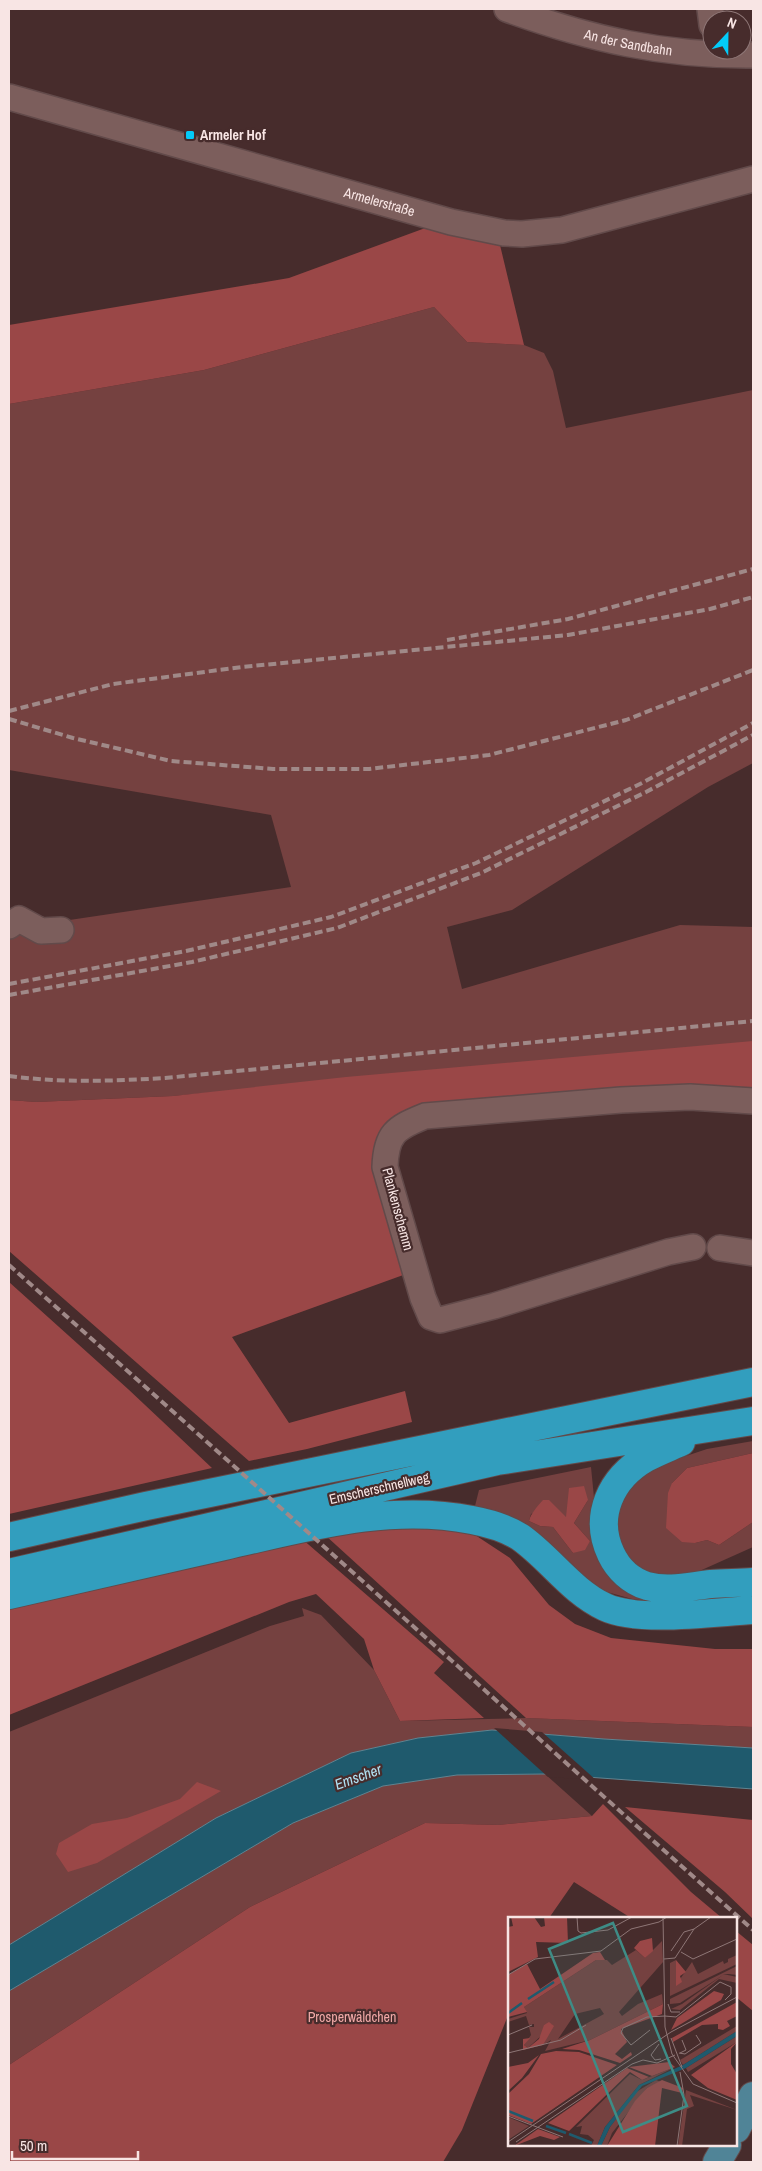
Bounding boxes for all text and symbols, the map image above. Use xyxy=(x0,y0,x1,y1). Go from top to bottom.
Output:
north arrow xyxy=(702,10,752,60)
text: N xyxy=(725,13,739,33)
street label: An der Sandbahn xyxy=(581,25,673,60)
place label: Armeler Hof xyxy=(200,126,266,144)
marker: Armeler Hof xyxy=(184,129,196,141)
street label: Armelerstraße xyxy=(341,183,417,220)
street label: Plankenschemm xyxy=(378,1166,418,1252)
street label: Emscherschnellweg xyxy=(327,1468,431,1508)
water label: Emscher xyxy=(331,1758,385,1795)
inset map xyxy=(508,1917,737,2146)
park label: Prosperwäldchen xyxy=(308,2008,396,2026)
scale bar xyxy=(12,2128,139,2160)
text: 50 m xyxy=(20,2135,47,2156)

